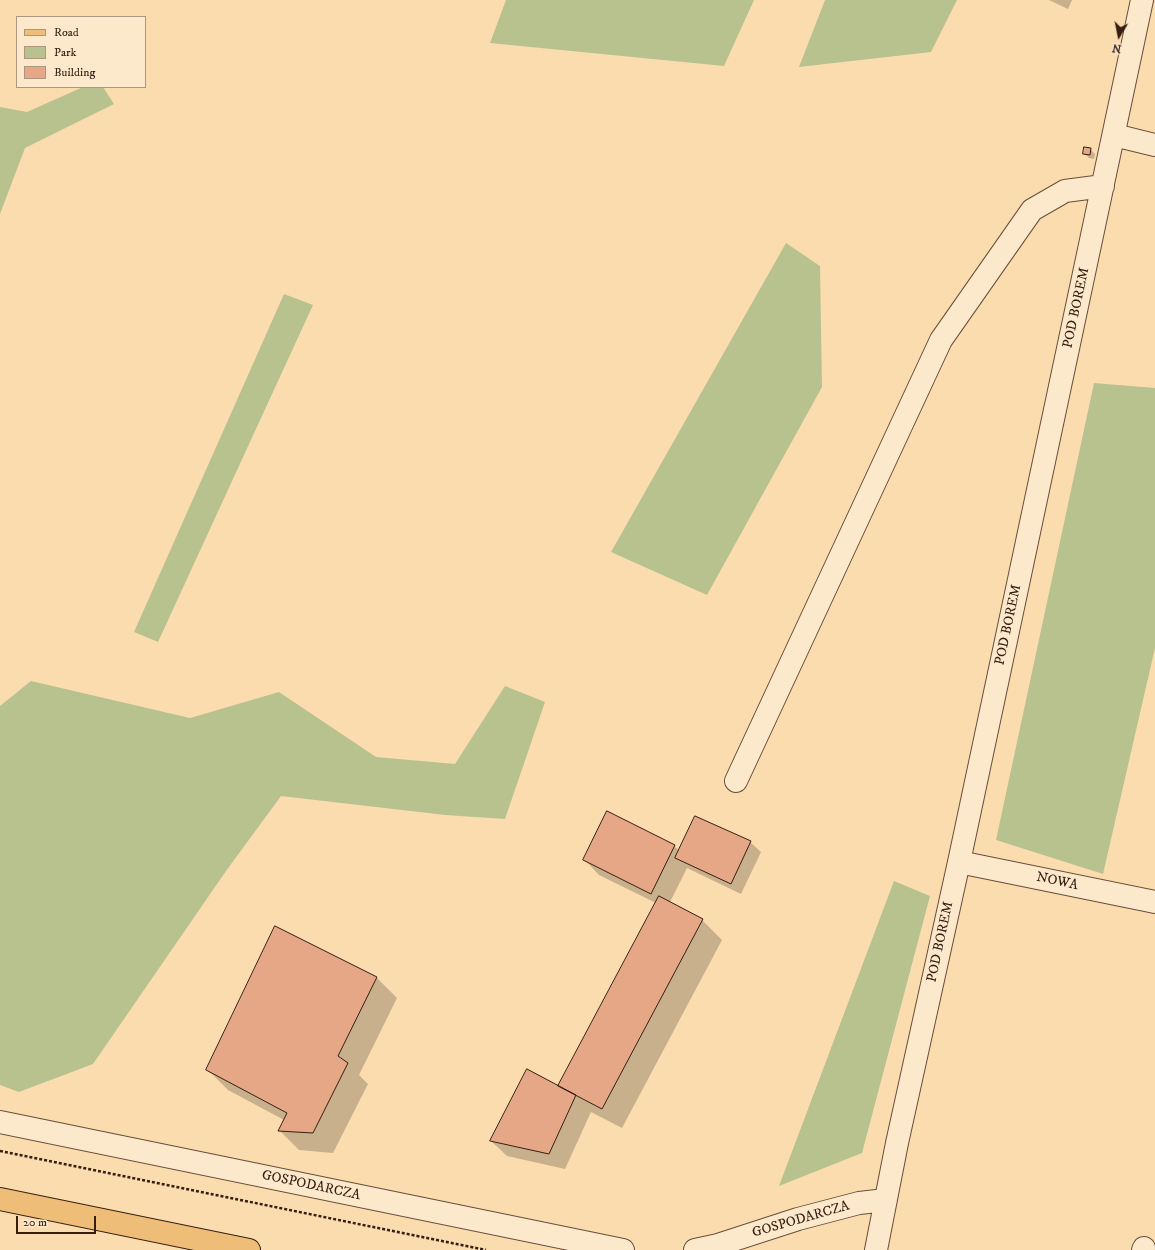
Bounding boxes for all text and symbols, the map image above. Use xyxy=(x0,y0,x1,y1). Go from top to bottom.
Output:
legend xyxy=(16,16,146,88)
north arrow xyxy=(1099,16,1139,56)
text: Road xyxy=(54,25,79,40)
text: N xyxy=(1111,40,1123,55)
text: Park xyxy=(54,45,76,60)
text: Building xyxy=(54,65,95,80)
street label: POD BOREM xyxy=(1060,266,1094,350)
street label: POD BOREM xyxy=(992,583,1026,667)
street label: NOWA xyxy=(1035,869,1079,895)
street label: POD BOREM xyxy=(924,900,958,984)
street label: GOSPODARCZA xyxy=(260,1167,362,1205)
street label: GOSPODARCZA xyxy=(750,1198,852,1242)
scale bar xyxy=(18,1208,98,1234)
text: 20 m xyxy=(23,1215,47,1230)

